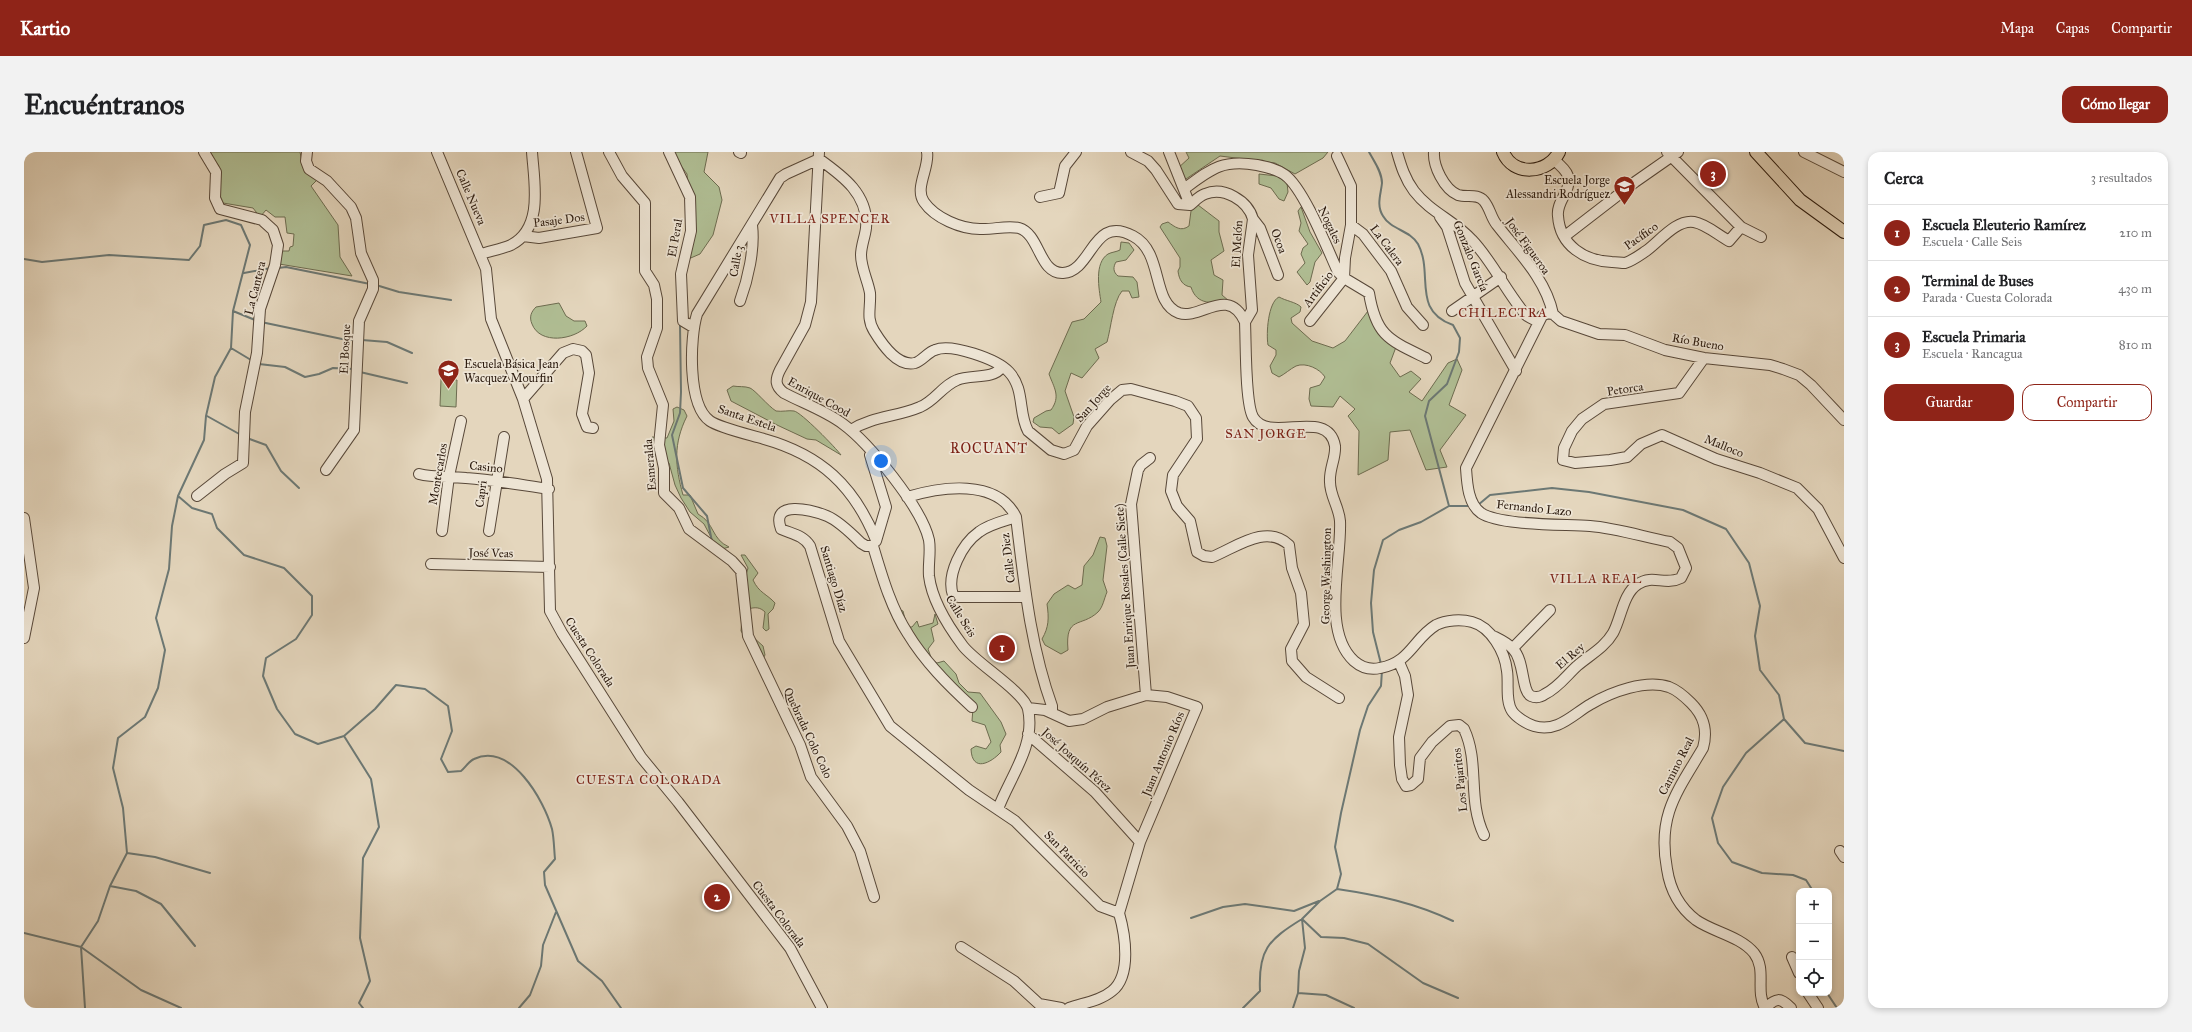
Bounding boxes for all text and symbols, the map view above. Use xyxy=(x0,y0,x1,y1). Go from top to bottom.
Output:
text: Kartio xyxy=(20,17,70,40)
text: Mapa xyxy=(2001,20,2034,37)
text: Capas xyxy=(2056,20,2089,37)
text: Compartir xyxy=(2111,20,2172,37)
button: Cómo llegar xyxy=(2062,86,2168,123)
text: Encuéntranos xyxy=(24,87,185,122)
pin: 3 xyxy=(1700,159,1726,189)
street label: Calle Nueva xyxy=(453,167,489,228)
text: Cerca xyxy=(1884,168,1923,189)
text: 3 resultados xyxy=(2091,170,2152,186)
place label: Escuela Jorge Alessandri Rodríguez xyxy=(1505,173,1610,202)
school or university icon: Escuela Jorge Alessandri Rodríguez xyxy=(1612,174,1638,207)
street label: Nogales xyxy=(1314,204,1345,246)
street label: Pasaje Dos xyxy=(533,210,585,230)
district label: VILLA SPENCER xyxy=(768,211,891,227)
street label: José Figueroa xyxy=(1501,213,1554,278)
text: Escuela Eleuterio Ramírez xyxy=(1922,216,2086,234)
street label: El Peral xyxy=(665,217,685,258)
street label: Gonzalo García xyxy=(1450,218,1492,295)
street label: El Melón xyxy=(1229,219,1245,268)
street label: Pacífico xyxy=(1621,219,1661,253)
street label: La Calera xyxy=(1367,222,1407,269)
text: 1 xyxy=(1894,225,1900,241)
text: 210 m xyxy=(2119,225,2152,241)
street label: Ocoa xyxy=(1268,227,1290,256)
text: Escuela · Calle Seis xyxy=(1922,234,2022,250)
street label: Calle 3 xyxy=(726,244,746,278)
street label: La Cantera xyxy=(242,259,269,316)
street label: Artificio xyxy=(1299,268,1336,311)
text: Terminal de Buses xyxy=(1922,272,2034,290)
text: 2 xyxy=(1894,281,1900,297)
text: 430 m xyxy=(2118,281,2152,297)
text: Parada · Cuesta Colorada xyxy=(1922,290,2052,306)
district label: CHILECTRA xyxy=(1458,305,1548,321)
street label: El Bosque xyxy=(337,324,354,374)
text: Escuela Primaria xyxy=(1922,328,2026,346)
street label: Río Bueno xyxy=(1671,331,1725,353)
text: 3 xyxy=(1894,337,1900,353)
text: 810 m xyxy=(2119,337,2152,353)
text: Escuela · Rancagua xyxy=(1922,346,2023,362)
place label: Escuela Básica Jean Wacquez Mourfin xyxy=(464,357,559,386)
school or university icon: Escuela Básica Jean Wacquez Mourfin xyxy=(436,358,462,391)
street label: Enrique Cood xyxy=(785,374,853,421)
street label: Petorca xyxy=(1606,379,1645,399)
street label: San Jorge xyxy=(1072,381,1115,426)
button: Guardar xyxy=(1884,384,2014,421)
button: Compartir xyxy=(2022,384,2152,421)
street label: Santa Estela xyxy=(716,401,779,435)
district label: SAN JORGE xyxy=(1225,426,1307,442)
street label: Malloco xyxy=(1702,432,1746,460)
street label: Esmeralda xyxy=(641,438,659,491)
district label: ROCUANT xyxy=(950,440,1028,457)
street label: Montecarlos xyxy=(426,442,450,506)
your location xyxy=(871,451,891,471)
street label: Casino xyxy=(469,458,503,476)
street label: Capri xyxy=(472,479,490,508)
street label: Fernando Lazo xyxy=(1496,497,1572,519)
street label: Juan Enrique Rosales (Calle Siete) xyxy=(1112,503,1139,671)
street label: George Washington xyxy=(1318,527,1335,625)
street label: Calle Diez xyxy=(998,532,1018,584)
street label: Santiago Díaz xyxy=(816,544,851,615)
street label: José Veas xyxy=(467,546,513,561)
district label: VILLA REAL xyxy=(1549,571,1642,587)
street label: Calle Seis xyxy=(943,592,979,640)
street label: Cuesta Colorada xyxy=(562,615,618,690)
pin: 1 xyxy=(989,633,1015,663)
street label: El Rey xyxy=(1553,640,1587,672)
street label: Quebrada Colo Colo xyxy=(781,685,835,781)
street label: Juan Antonio Ríos xyxy=(1138,710,1188,801)
street label: José Joaquín Pérez xyxy=(1037,723,1115,796)
street label: Camino Real xyxy=(1655,734,1697,797)
street label: Los Pajaritos xyxy=(1450,747,1470,813)
district label: CUESTA COLORADA xyxy=(576,772,722,788)
street label: San Patricio xyxy=(1041,828,1093,880)
street label: Cuesta Colorada xyxy=(749,878,809,951)
pin: 2 xyxy=(704,882,730,912)
map controls xyxy=(1796,888,1832,996)
button: + xyxy=(1796,888,1832,924)
button: − xyxy=(1796,924,1832,960)
button: locate xyxy=(1796,960,1832,996)

